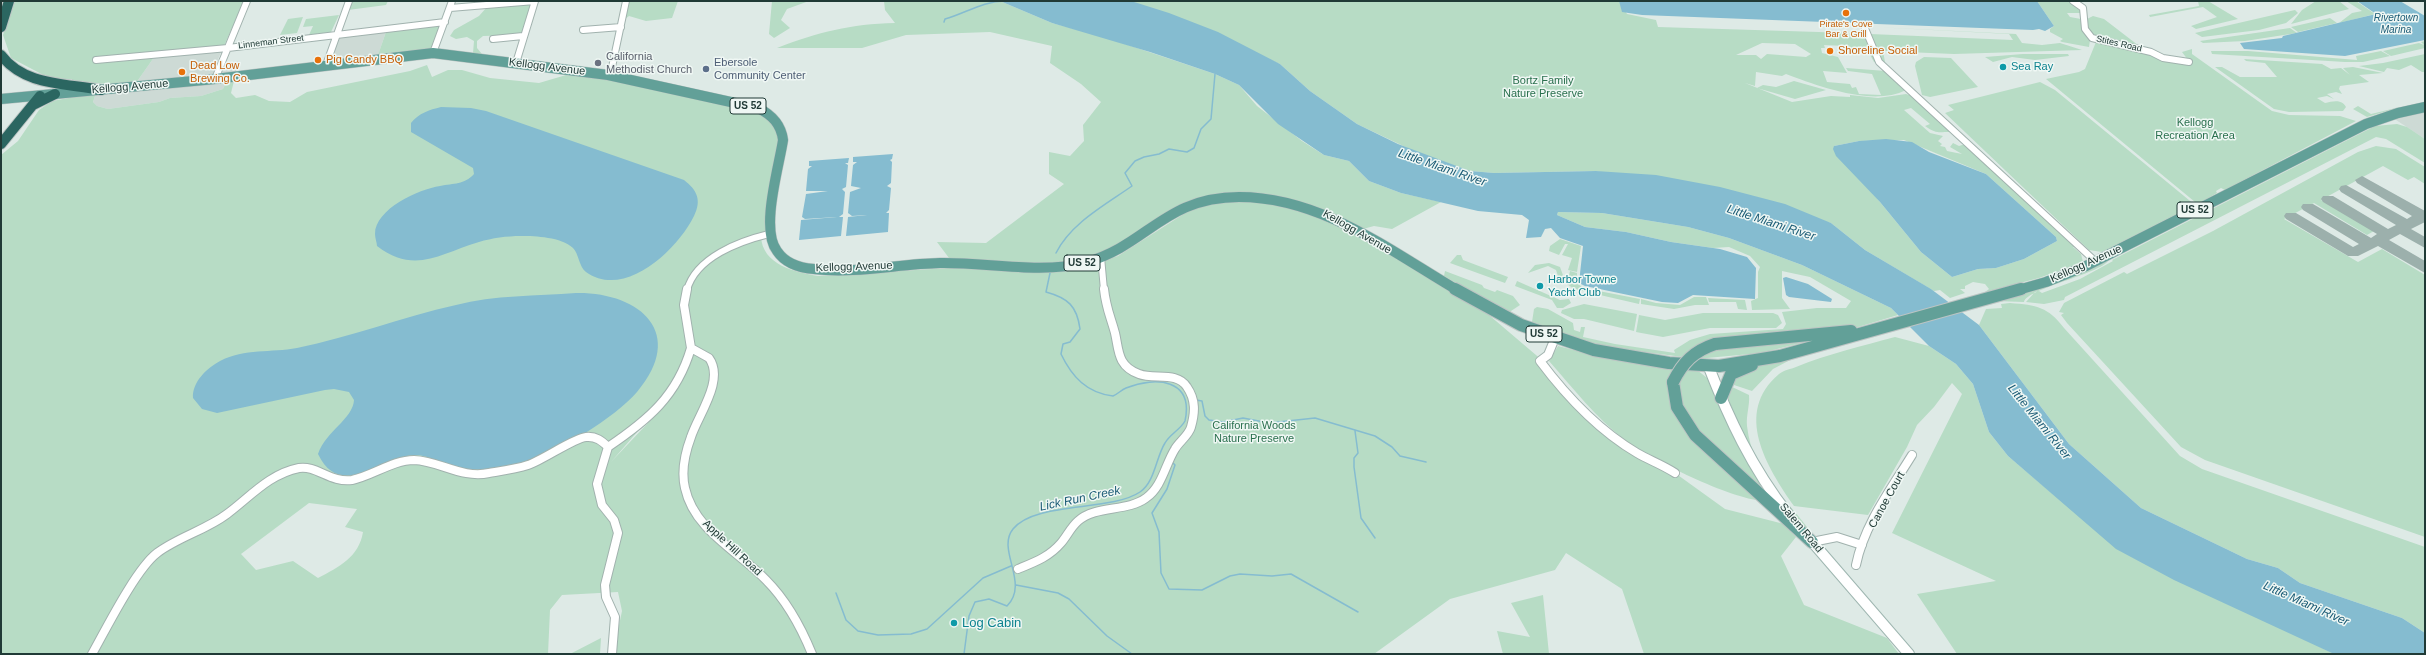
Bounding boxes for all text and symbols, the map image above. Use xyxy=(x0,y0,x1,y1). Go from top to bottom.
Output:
marker: Pirate's Cove Bar & Grill xyxy=(1841,8,1851,18)
water label: Rivertown Marina xyxy=(2374,12,2418,36)
place label: Pirate's Cove Bar & Grill xyxy=(1819,20,1873,41)
street label: Linneman Street xyxy=(238,33,304,51)
street label: Stites Road xyxy=(2095,34,2143,54)
place label: Shoreline Social xyxy=(1838,44,1917,58)
marker: Shoreline Social xyxy=(1825,46,1835,56)
place label: California Methodist Church xyxy=(606,50,692,76)
place label: Pig Candy BBQ xyxy=(326,53,403,67)
marker: Pig Candy BBQ xyxy=(313,55,323,65)
street label: Kellogg Avenue xyxy=(508,56,586,78)
place label: Ebersole Community Center xyxy=(714,56,806,82)
marker: California Methodist Church xyxy=(593,58,603,68)
place label: Dead Low Brewing Co. xyxy=(190,59,250,85)
place label: Sea Ray xyxy=(2011,60,2053,74)
marker: Sea Ray xyxy=(1998,62,2008,72)
marker: Ebersole Community Center xyxy=(701,64,711,74)
marker: Dead Low Brewing Co. xyxy=(177,67,187,77)
park label: Bortz Family Nature Preserve xyxy=(1503,74,1583,100)
street label: Kellogg Avenue xyxy=(91,77,169,97)
road number: US 52 xyxy=(730,98,766,114)
park label: Kellogg Recreation Area xyxy=(2155,116,2235,142)
water label: Little Miami River xyxy=(1396,146,1488,190)
water label: Little Miami River xyxy=(1725,202,1817,244)
road number: US 52 xyxy=(2177,202,2213,218)
street label: Kellogg Avenue xyxy=(1320,207,1394,257)
street label: Kellogg Avenue xyxy=(2048,242,2124,286)
road number: US 52 xyxy=(1064,255,1100,271)
street label: Kellogg Avenue xyxy=(815,259,893,275)
place label: Harbor Towne Yacht Club xyxy=(1548,273,1616,299)
marker: Harbor Towne Yacht Club xyxy=(1535,281,1545,291)
road number: US 52 xyxy=(1526,326,1562,342)
water label: Little Miami River xyxy=(2004,382,2074,462)
park label: California Woods Nature Preserve xyxy=(1212,419,1296,445)
street label: Canoe Court xyxy=(1866,470,1908,530)
water label: Lick Run Creek xyxy=(1038,483,1122,515)
street label: Salem Road xyxy=(1776,501,1826,555)
street label: Apple Hill Road xyxy=(700,517,764,579)
water label: Little Miami River xyxy=(2261,579,2351,629)
place label: Log Cabin xyxy=(962,615,1021,631)
marker: Log Cabin xyxy=(949,618,959,628)

